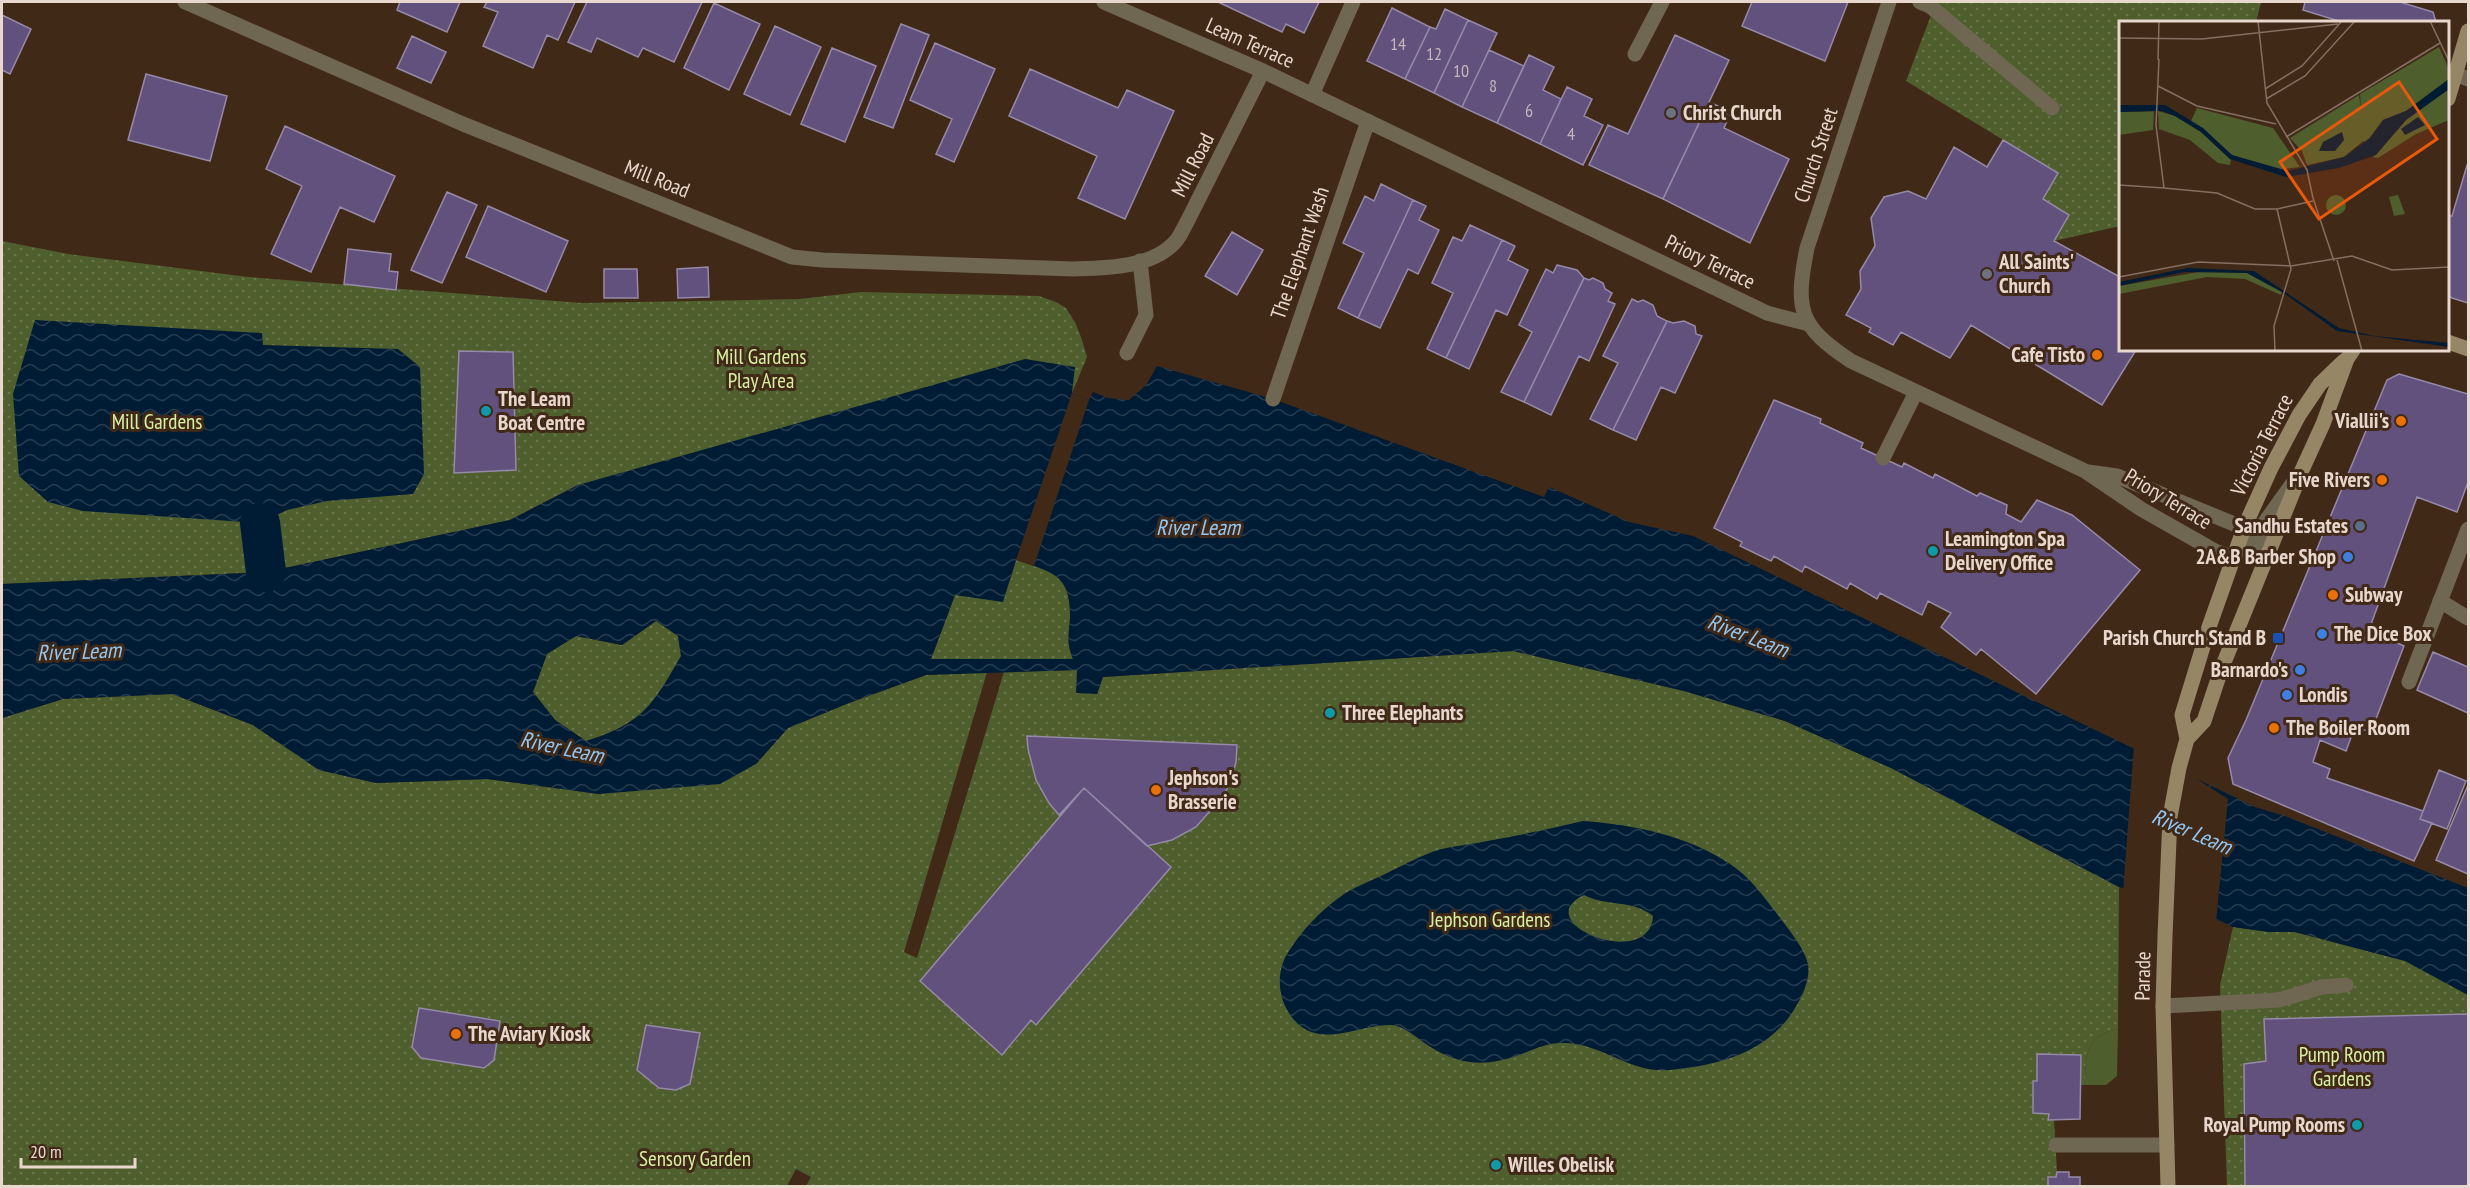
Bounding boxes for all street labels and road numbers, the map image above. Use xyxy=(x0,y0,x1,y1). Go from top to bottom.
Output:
street label: Leam Terrace xyxy=(1202,11,1299,74)
street label: Church Street xyxy=(1787,104,1844,206)
street label: Mill Road xyxy=(1165,128,1220,201)
street label: Mill Road xyxy=(621,153,694,204)
street label: The Elephant Wash xyxy=(1264,183,1335,323)
street label: Priory Terrace xyxy=(1661,228,1760,295)
street label: Victoria Terrace xyxy=(2224,389,2299,501)
street label: Priory Terrace xyxy=(2120,462,2217,535)
street label: Parade xyxy=(2129,951,2156,1001)

